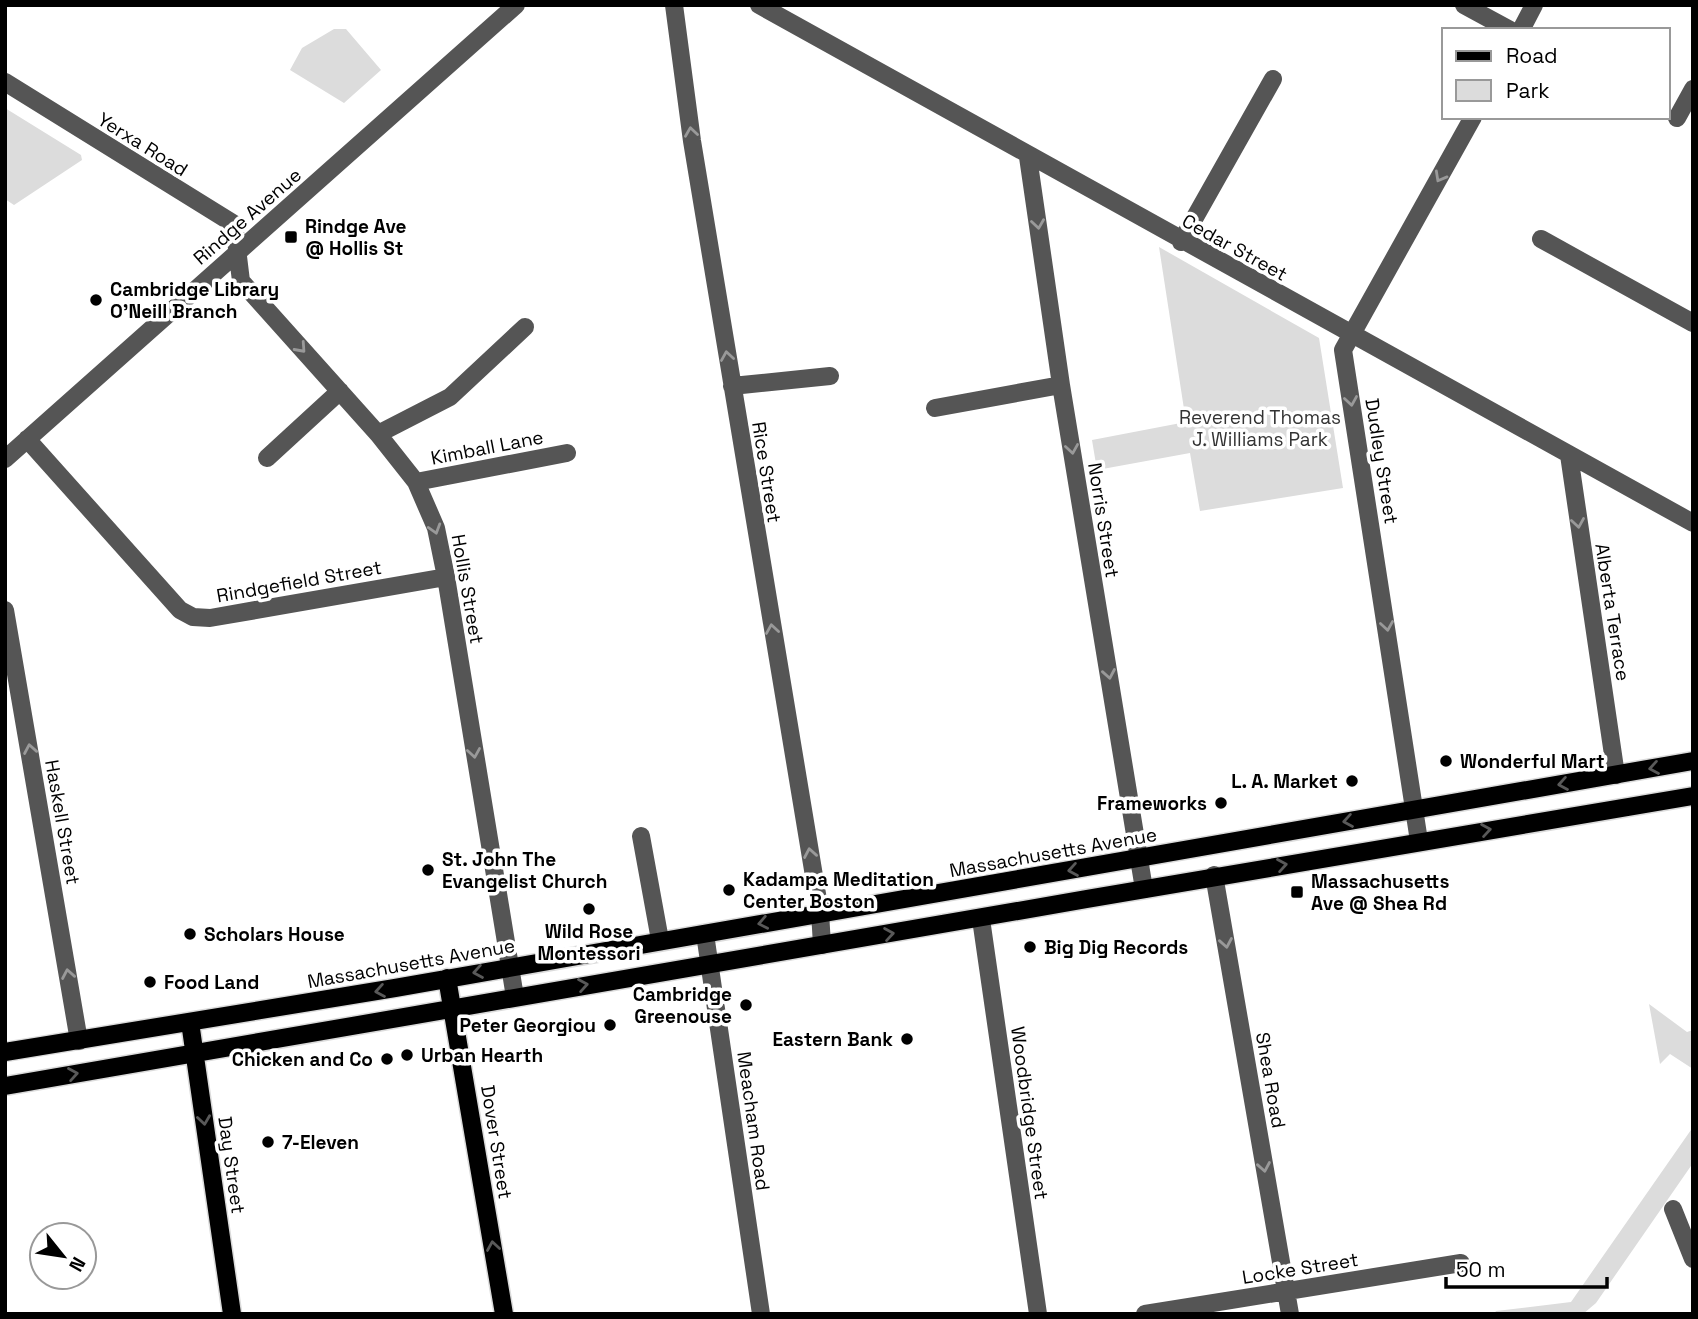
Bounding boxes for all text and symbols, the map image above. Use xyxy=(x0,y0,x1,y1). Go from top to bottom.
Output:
legend xyxy=(1442,28,1670,119)
text: Road xyxy=(1506,42,1558,69)
text: Park xyxy=(1506,77,1550,104)
street label: Yerxa Road xyxy=(93,107,193,182)
one-way arrow xyxy=(683,126,698,138)
street label: Rindge Avenue xyxy=(188,162,307,270)
one-way arrow xyxy=(1435,170,1448,182)
street label: Cedar Street xyxy=(1178,208,1292,287)
place label: Rindge Ave @ Hollis St xyxy=(305,214,407,261)
one-way arrow xyxy=(1030,218,1045,230)
marker: Rindge Ave @ Hollis St xyxy=(283,229,299,245)
place label: Cambridge Library O'Neill Branch xyxy=(110,277,279,324)
marker: Cambridge Library O'Neill Branch xyxy=(88,292,104,308)
one-way arrow xyxy=(293,340,305,353)
one-way arrow xyxy=(720,350,735,362)
one-way arrow xyxy=(1343,395,1358,407)
street label: Dudley Street xyxy=(1359,396,1404,526)
park label: Reverend Thomas J. Williams Park xyxy=(1179,405,1341,452)
street label: Rice Street xyxy=(746,420,787,525)
street label: Kimball Lane xyxy=(429,424,546,471)
one-way arrow xyxy=(1064,443,1079,455)
street label: Norris Street xyxy=(1082,461,1125,579)
one-way arrow xyxy=(1570,517,1585,529)
one-way arrow xyxy=(426,522,441,534)
street label: Hollis Street xyxy=(446,532,489,646)
street label: Alberta Terrace xyxy=(1589,541,1636,683)
street label: Rindgefield Street xyxy=(215,555,384,608)
one-way arrow xyxy=(1379,620,1394,631)
one-way arrow xyxy=(765,623,780,635)
one-way arrow xyxy=(1101,668,1116,680)
one-way arrow xyxy=(23,743,38,755)
one-way arrow xyxy=(466,747,481,759)
place label: Wonderful Mart xyxy=(1460,749,1605,774)
marker: Wonderful Mart xyxy=(1438,753,1454,769)
street label: Haskell Street xyxy=(39,758,86,887)
one-way arrow xyxy=(1648,760,1660,775)
place label: L. A. Market xyxy=(1231,769,1338,794)
marker: L. A. Market xyxy=(1344,773,1360,789)
one-way arrow xyxy=(1557,776,1569,791)
place label: Frameworks xyxy=(1097,791,1207,816)
marker: Frameworks xyxy=(1213,795,1229,811)
one-way arrow xyxy=(1342,813,1354,828)
street label: Massachusetts Avenue xyxy=(947,822,1159,883)
one-way arrow xyxy=(1480,823,1492,838)
place label: St. John The Evangelist Church xyxy=(442,847,607,894)
one-way arrow xyxy=(803,847,818,859)
one-way arrow xyxy=(1276,858,1288,873)
marker: St. John The Evangelist Church xyxy=(420,862,436,878)
one-way arrow xyxy=(1067,862,1079,877)
place label: Kadampa Meditation Center Boston xyxy=(743,867,934,914)
place label: Massachusetts Ave @ Shea Rd xyxy=(1311,869,1449,916)
marker: Kadampa Meditation Center Boston xyxy=(721,882,737,898)
marker: Massachusetts Ave @ Shea Rd xyxy=(1289,884,1305,900)
marker: Wild Rose Montessori xyxy=(581,901,597,917)
one-way arrow xyxy=(757,915,768,930)
place label: Wild Rose Montessori xyxy=(537,919,641,966)
place label: Scholars House xyxy=(204,922,345,947)
marker: Scholars House xyxy=(182,926,198,942)
one-way arrow xyxy=(883,927,895,942)
street label: Massachusetts Avenue xyxy=(305,933,517,994)
place label: Big Dig Records xyxy=(1044,935,1188,960)
one-way arrow xyxy=(1218,937,1233,948)
marker: Big Dig Records xyxy=(1022,939,1038,955)
one-way arrow xyxy=(472,964,484,979)
one-way arrow xyxy=(61,968,76,980)
place label: Food Land xyxy=(164,970,259,995)
marker: Food Land xyxy=(142,974,158,990)
one-way arrow xyxy=(577,978,589,993)
one-way arrow xyxy=(374,982,386,997)
place label: Cambridge Greenouse xyxy=(633,982,732,1029)
marker: Cambridge Greenouse xyxy=(738,997,754,1013)
place label: Peter Georgiou xyxy=(460,1013,596,1038)
marker: Peter Georgiou xyxy=(602,1017,618,1033)
street label: Woodbridge Street xyxy=(1005,1025,1054,1201)
place label: Eastern Bank xyxy=(772,1027,893,1052)
street label: Shea Road xyxy=(1250,1030,1291,1130)
marker: Eastern Bank xyxy=(899,1031,915,1047)
place label: Urban Hearth xyxy=(421,1043,543,1068)
place label: Chicken and Co xyxy=(232,1047,373,1072)
marker: Urban Hearth xyxy=(399,1047,415,1063)
street label: Meacham Road xyxy=(731,1050,776,1192)
marker: Chicken and Co xyxy=(379,1051,395,1067)
one-way arrow xyxy=(67,1067,78,1082)
street label: Dover Street xyxy=(475,1083,518,1201)
one-way arrow xyxy=(197,1114,212,1126)
street label: Day Street xyxy=(212,1115,251,1215)
place label: 7-Eleven xyxy=(282,1130,359,1155)
marker: 7-Eleven xyxy=(260,1134,276,1150)
one-way arrow xyxy=(1256,1161,1271,1173)
north arrow xyxy=(28,1221,98,1291)
one-way arrow xyxy=(486,1241,501,1252)
scale bar xyxy=(1446,1246,1607,1290)
street label: Locke Street xyxy=(1240,1247,1360,1290)
text: N xyxy=(63,1252,91,1276)
text: 50 m xyxy=(1456,1256,1506,1283)

